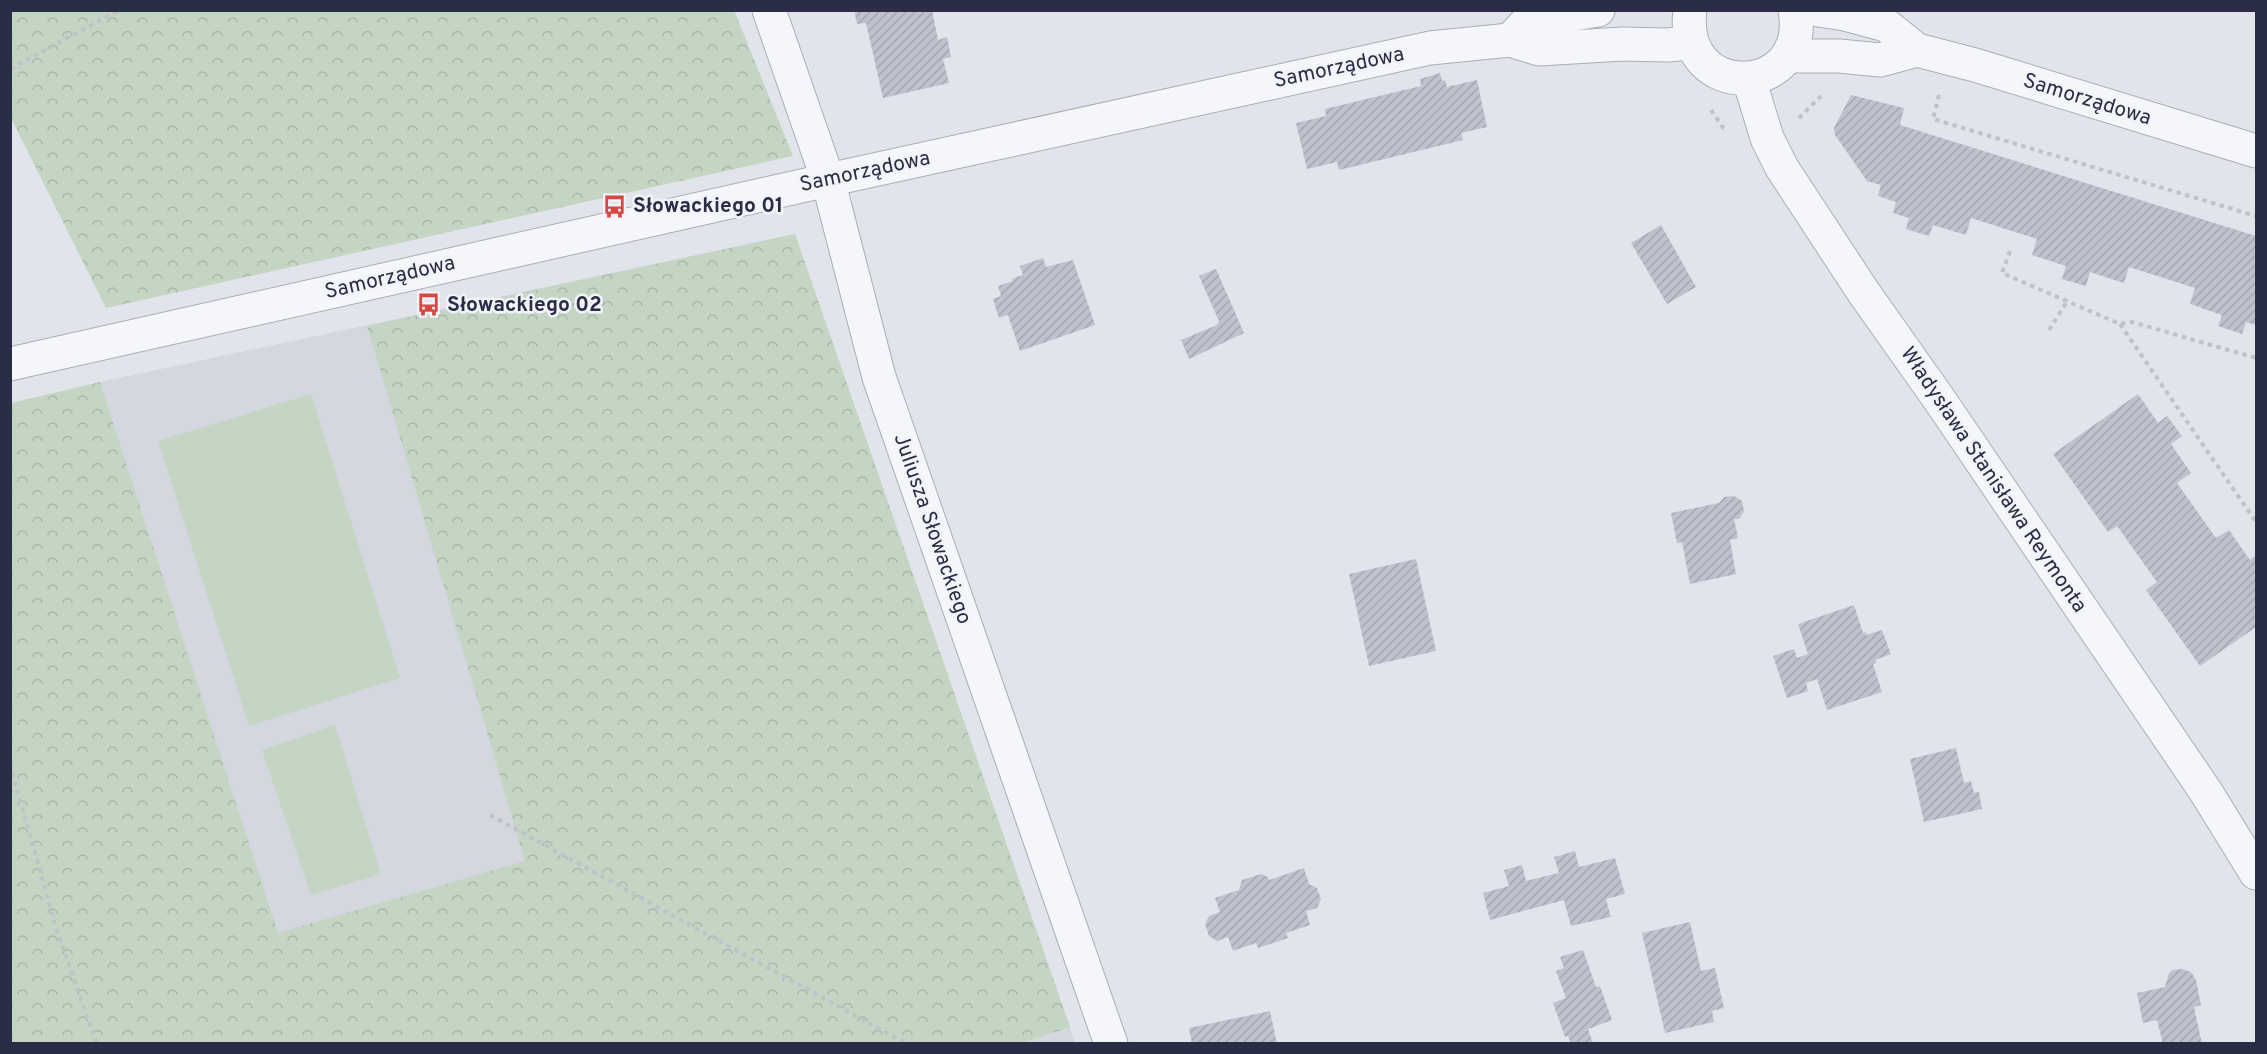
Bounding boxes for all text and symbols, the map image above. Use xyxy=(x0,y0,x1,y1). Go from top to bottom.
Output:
street label: Samorządowa xyxy=(1271,41,1407,95)
street label: Samorządowa xyxy=(2020,68,2154,132)
street label: Samorządowa xyxy=(797,145,933,199)
bus stop icon: Słowackiego 01 xyxy=(602,193,628,219)
place label: Słowackiego 01 xyxy=(633,193,783,220)
street label: Samorządowa xyxy=(322,250,458,306)
bus stop icon: Słowackiego 02 xyxy=(416,292,442,318)
place label: Słowackiego 02 xyxy=(447,292,602,319)
street label: Władysława Stanisława Reymonta xyxy=(1894,342,2092,618)
street label: Juliusza Słowackiego xyxy=(887,430,977,628)

